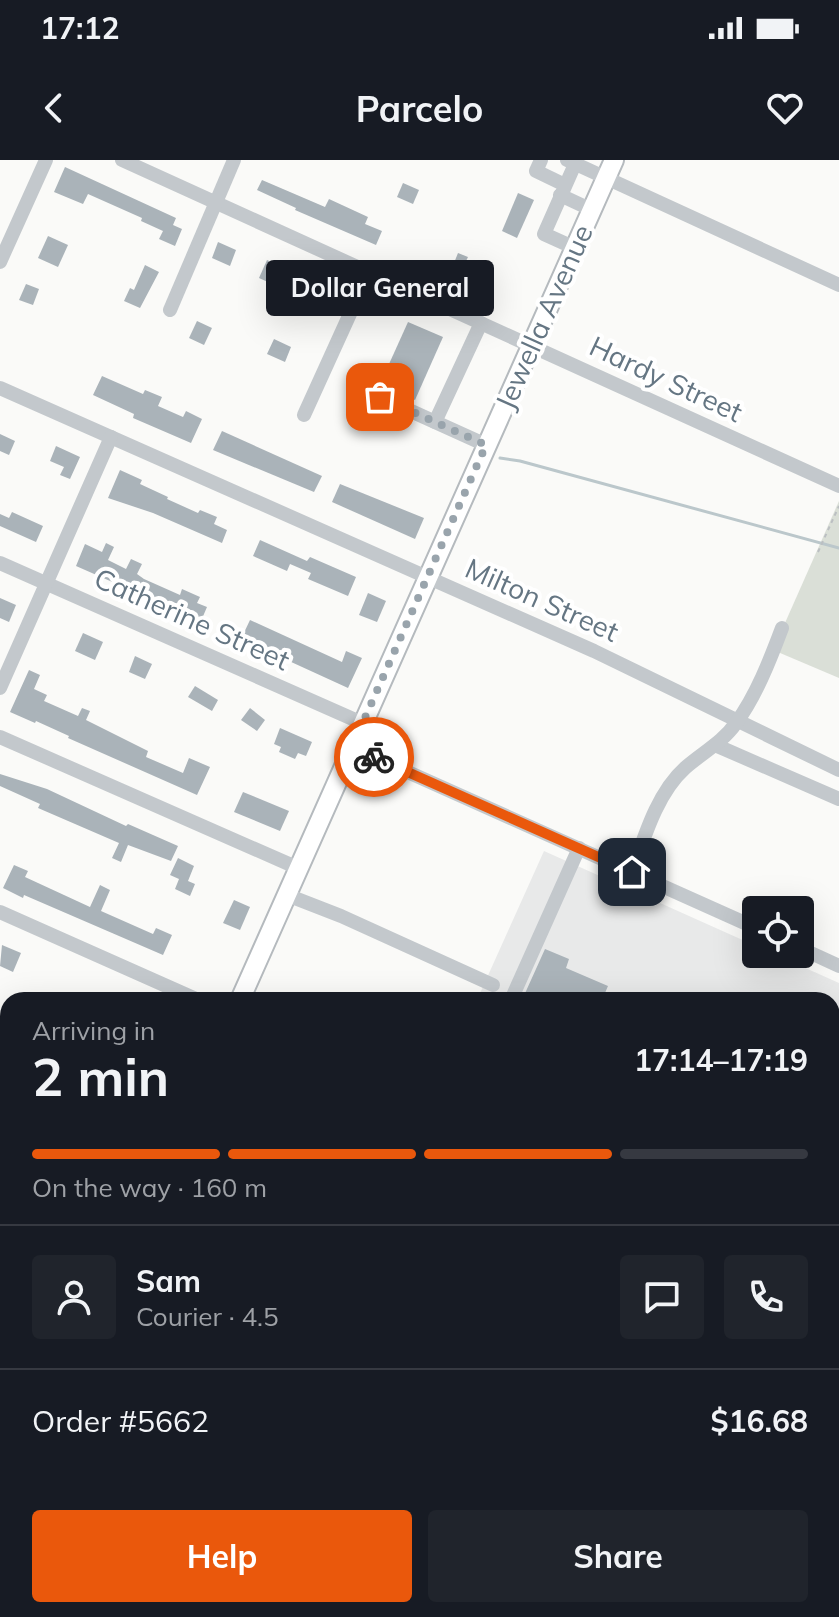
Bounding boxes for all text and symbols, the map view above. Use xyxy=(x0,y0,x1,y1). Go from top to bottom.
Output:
text: 17:12 xyxy=(40,9,119,47)
icon: back xyxy=(32,86,76,130)
text: Parcelo xyxy=(356,86,483,131)
icon: heart xyxy=(763,86,807,130)
street label: Jewella Avenue xyxy=(487,219,600,415)
callout: Dollar General xyxy=(266,261,494,317)
text: Dollar General xyxy=(291,271,469,304)
street label: Hardy Street xyxy=(584,328,748,429)
pin xyxy=(346,363,414,431)
icon: bag xyxy=(358,375,402,419)
street label: Milton Street xyxy=(460,550,624,649)
street label: Catherine Street xyxy=(89,560,295,677)
courier xyxy=(334,717,414,797)
icon: bike xyxy=(352,735,396,779)
pin xyxy=(598,838,666,906)
icon: home xyxy=(610,850,654,894)
map controls xyxy=(742,896,814,968)
button: locate xyxy=(742,896,814,968)
text: Arriving in xyxy=(32,1014,155,1047)
text: 17:14–17:19 xyxy=(634,1041,808,1079)
text: 2 min xyxy=(32,1044,169,1109)
text: On the way · 160 m xyxy=(32,1171,267,1204)
button: person xyxy=(32,1255,116,1339)
button: chat xyxy=(620,1255,704,1339)
button: phone xyxy=(724,1255,808,1339)
text: Sam xyxy=(136,1262,201,1300)
text: Courier · 4.5 xyxy=(136,1300,279,1333)
text: Order #5662 xyxy=(32,1402,209,1440)
text: $16.68 xyxy=(711,1402,808,1440)
button: Help xyxy=(32,1510,412,1602)
button: Share xyxy=(428,1510,808,1602)

